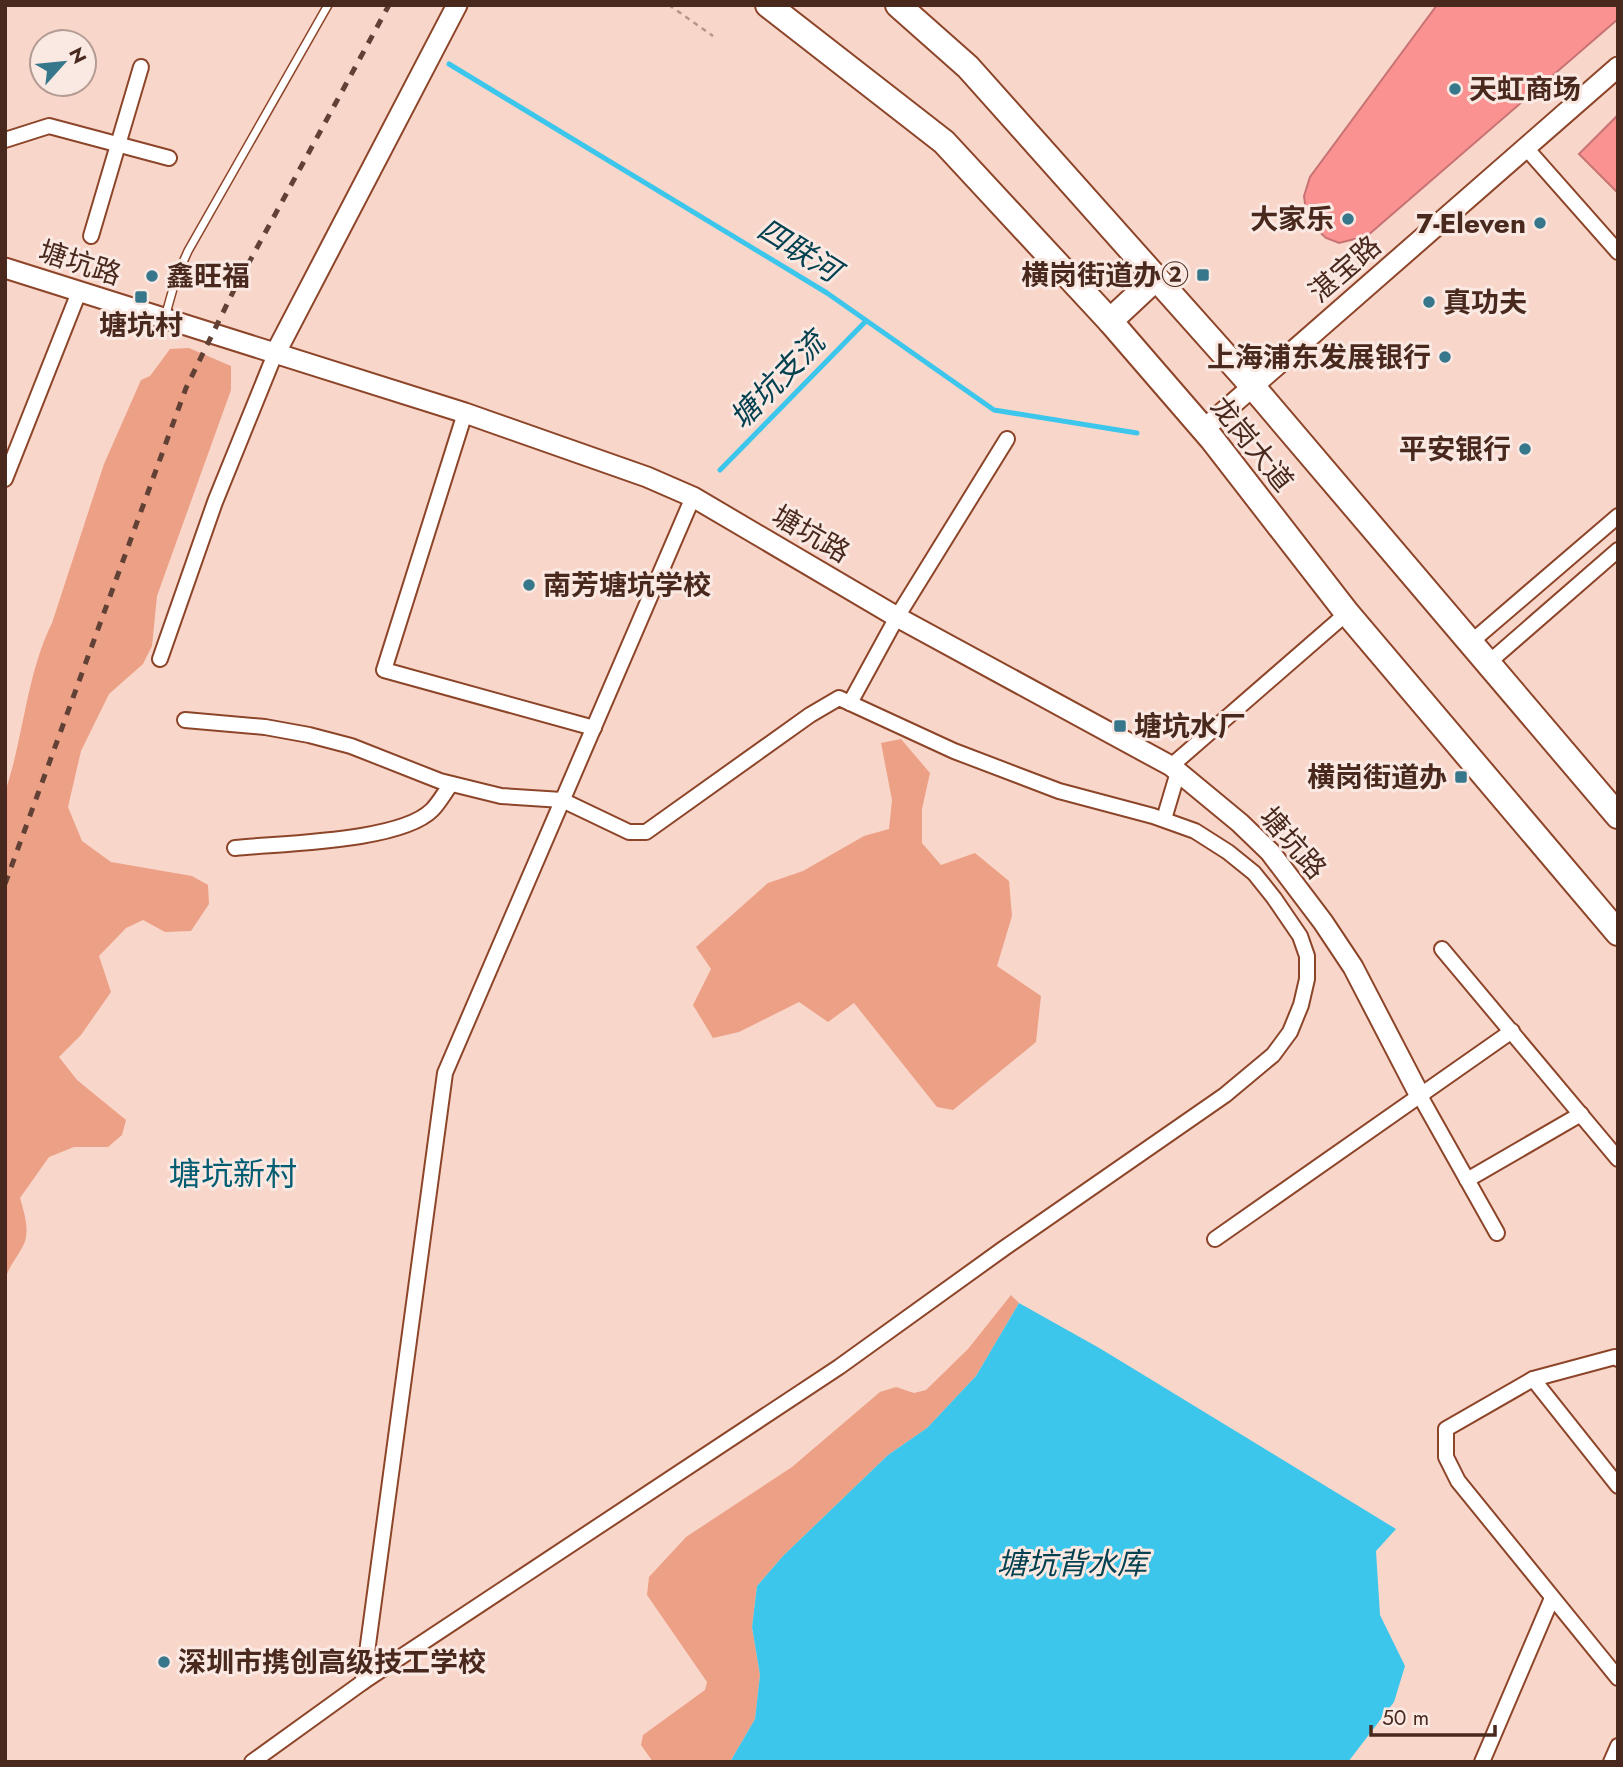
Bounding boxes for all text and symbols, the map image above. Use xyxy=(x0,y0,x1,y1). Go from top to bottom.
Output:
north arrow xyxy=(28,28,98,98)
text: N xyxy=(62,43,93,68)
place label: 天虹商场 xyxy=(1469,69,1581,110)
marker: 天虹商场 xyxy=(1447,81,1463,97)
place label: 大家乐 xyxy=(1250,199,1334,240)
place label: 7-Eleven xyxy=(1416,203,1526,244)
water label: 四联河 xyxy=(749,208,853,295)
marker: 大家乐 xyxy=(1340,211,1356,227)
marker: 7-Eleven xyxy=(1532,215,1548,231)
street label: 湛宝路 xyxy=(1300,226,1390,312)
street label: 塘坑路 xyxy=(34,231,126,295)
place label: 横岗街道办② xyxy=(1021,255,1189,296)
place label: 鑫旺福 xyxy=(166,256,250,297)
marker: 横岗街道办② xyxy=(1195,267,1211,283)
marker: 鑫旺福 xyxy=(144,268,160,284)
place label: 真功夫 xyxy=(1443,282,1527,323)
marker: 塘坑村 xyxy=(133,289,149,305)
marker: 真功夫 xyxy=(1421,294,1437,310)
place label: 塘坑村 xyxy=(99,305,183,346)
water label: 塘坑支流 xyxy=(720,319,837,438)
place label: 上海浦东发展银行 xyxy=(1207,337,1431,378)
marker: 上海浦东发展银行 xyxy=(1437,349,1453,365)
street label: 龙岗大道 xyxy=(1201,388,1303,500)
place label: 平安银行 xyxy=(1399,429,1511,470)
marker: 平安银行 xyxy=(1517,441,1533,457)
street label: 塘坑路 xyxy=(764,495,858,573)
place label: 南芳塘坑学校 xyxy=(543,565,711,606)
marker: 南芳塘坑学校 xyxy=(521,577,537,593)
place label: 塘坑水厂 xyxy=(1134,706,1246,747)
marker: 塘坑水厂 xyxy=(1112,718,1128,734)
place label: 横岗街道办 xyxy=(1307,757,1447,798)
marker: 横岗街道办 xyxy=(1453,769,1469,785)
street label: 塘坑路 xyxy=(1250,798,1336,888)
district label: 塘坑新村 xyxy=(169,1151,297,1197)
water label: 塘坑背水库 xyxy=(997,1542,1152,1585)
place label: 深圳市携创高级技工学校 xyxy=(178,1642,486,1683)
marker: 深圳市携创高级技工学校 xyxy=(156,1654,172,1670)
scale bar xyxy=(1371,1694,1495,1738)
text: 50 m xyxy=(1382,1703,1429,1733)

